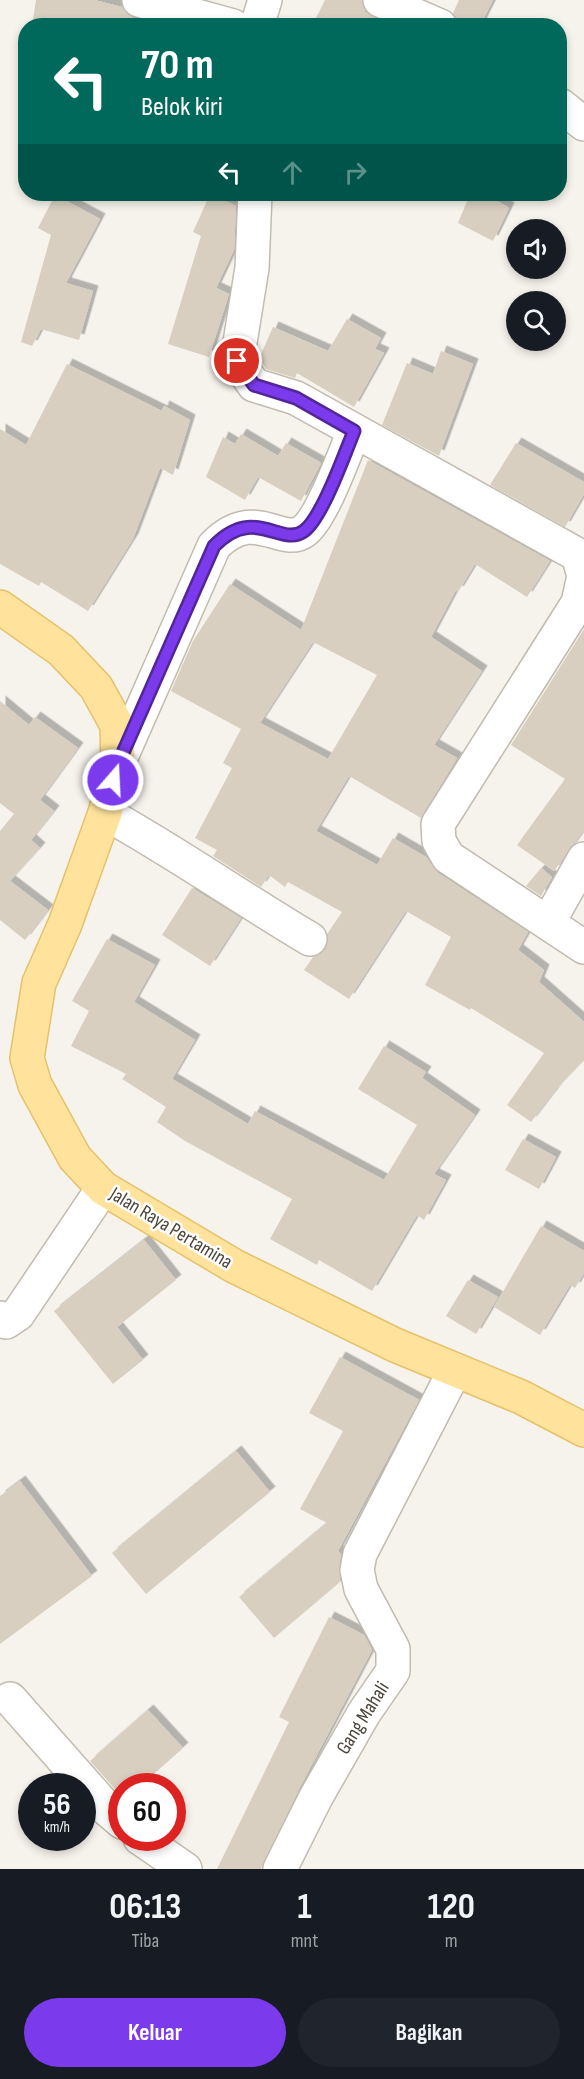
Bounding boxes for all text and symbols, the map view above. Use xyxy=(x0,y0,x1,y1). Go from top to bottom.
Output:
text: 70 m xyxy=(141,40,214,91)
icon: left xyxy=(42,42,120,120)
text: Belok kiri xyxy=(141,91,223,123)
icon: left xyxy=(213,156,246,189)
icon: ahead xyxy=(276,156,309,189)
icon: right xyxy=(339,156,372,189)
map controls xyxy=(506,219,566,351)
button: sound xyxy=(506,219,566,279)
button: search xyxy=(506,291,566,351)
pin xyxy=(211,335,262,386)
icon: arrive xyxy=(220,344,253,377)
position arrow xyxy=(81,748,145,812)
street label: Jalan Raya Pertamina xyxy=(104,1181,237,1274)
street label: Gang Mahali xyxy=(331,1677,395,1759)
speed limit sign: 60 xyxy=(108,1773,186,1851)
text: 56 xyxy=(43,1787,71,1823)
text: km/h xyxy=(44,1818,70,1837)
text: 06:13 xyxy=(109,1886,182,1929)
text: 1 xyxy=(297,1886,312,1929)
text: 120 xyxy=(427,1886,475,1929)
text: Tiba xyxy=(131,1929,159,1953)
text: mnt xyxy=(291,1929,318,1953)
text: m xyxy=(445,1929,458,1953)
button: Keluar xyxy=(24,1998,286,2067)
button: Bagikan xyxy=(298,1998,560,2067)

